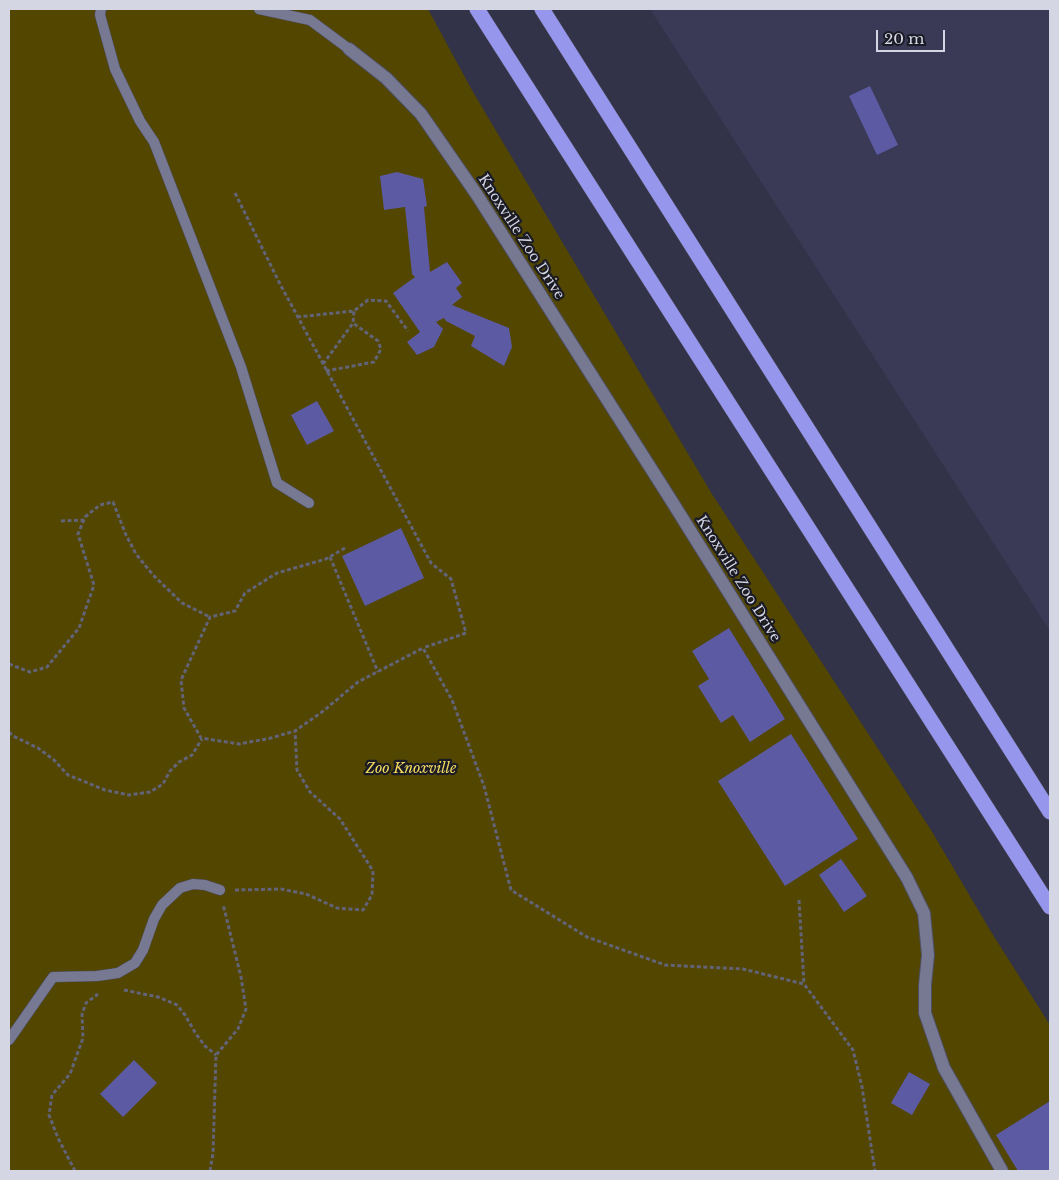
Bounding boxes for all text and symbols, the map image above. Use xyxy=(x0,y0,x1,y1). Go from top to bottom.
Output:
scale bar xyxy=(879,20,948,52)
text: 20 m xyxy=(884,29,924,48)
street label: Knoxville Zoo Drive xyxy=(474,171,568,303)
street label: Knoxville Zoo Drive xyxy=(692,513,784,645)
park label: Zoo Knoxville xyxy=(366,761,456,777)

